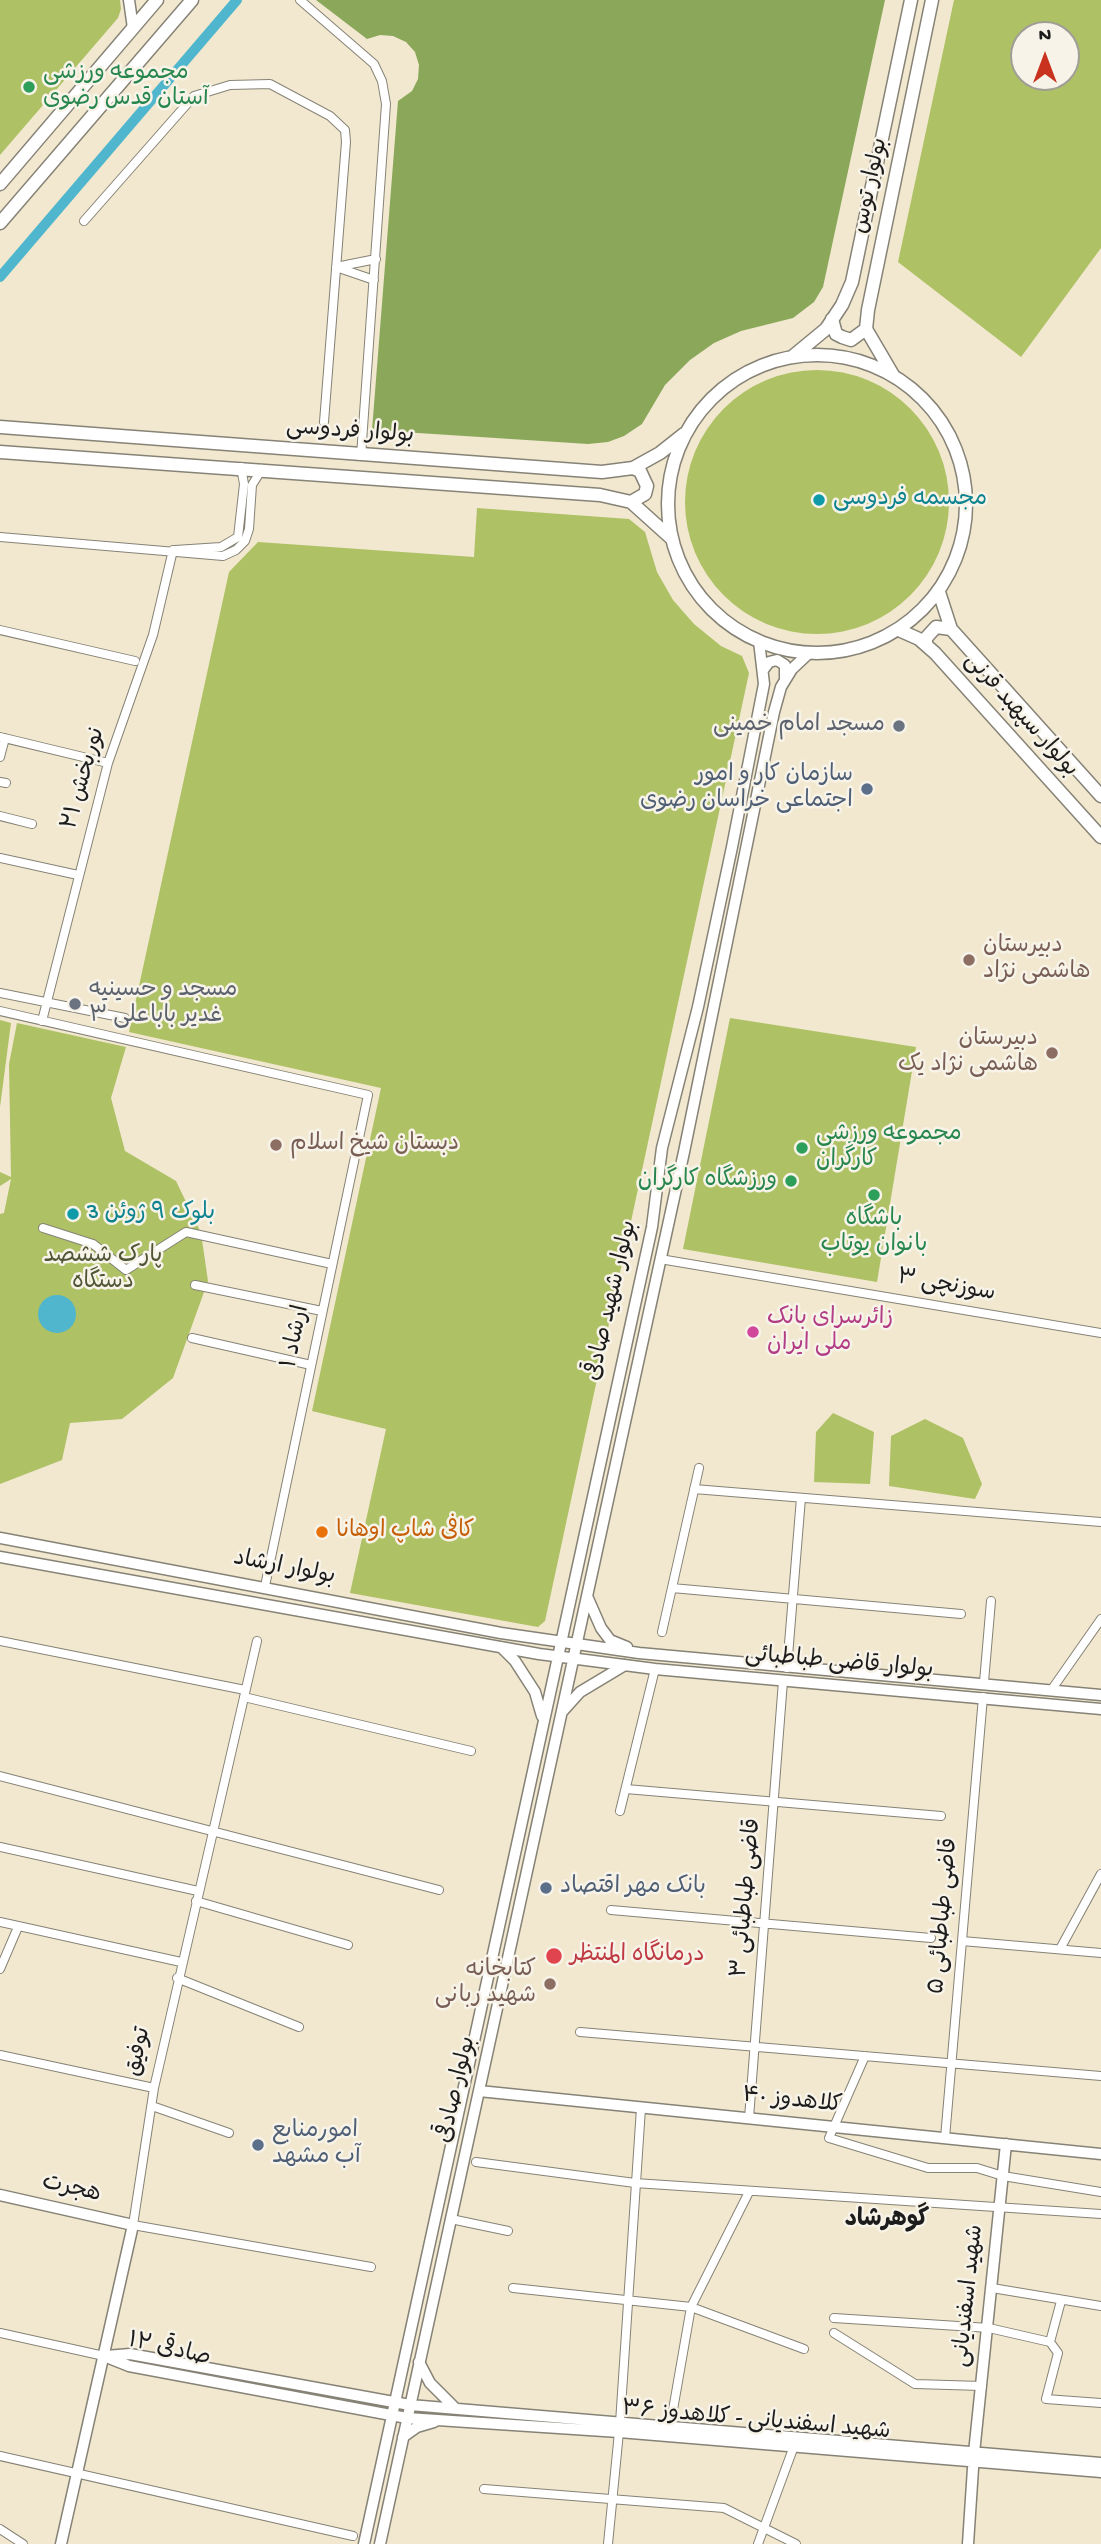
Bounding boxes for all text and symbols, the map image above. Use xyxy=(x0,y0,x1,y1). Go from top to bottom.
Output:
north arrow xyxy=(1010,21,1080,91)
text: N xyxy=(1039,25,1051,48)
place label: مجموعه ورزشی آستان قدس رضوی xyxy=(43,60,209,114)
marker: مجموعه ورزشی آستان قدس رضوی xyxy=(21,79,37,95)
street label: بولوار توس xyxy=(848,136,896,236)
street label: بولوار فردوسی xyxy=(285,415,415,451)
place label: مجسمه فردوسی xyxy=(833,486,987,514)
marker: مجسمه فردوسی xyxy=(811,492,827,508)
street label: بولوار سپهبد قرنی xyxy=(957,648,1083,784)
place label: مسجد امام خمینی xyxy=(713,712,885,740)
marker: مسجد امام خمینی xyxy=(891,718,907,734)
street label: نوربخش ۲۱ xyxy=(57,725,113,833)
place label: سازمان کار و امور اجتماعی خراسان رضوی xyxy=(640,762,853,816)
marker: سازمان کار و امور اجتماعی خراسان رضوی xyxy=(859,781,875,797)
place label: دبیرستان هاشمی نژاد xyxy=(983,933,1091,987)
marker: دبیرستان هاشمی نژاد xyxy=(961,952,977,968)
place label: مسجد و حسینیه غدیر باباعلی ۳ xyxy=(89,977,237,1031)
marker: مسجد و حسینیه غدیر باباعلی ۳ xyxy=(67,996,83,1012)
place label: دبیرستان هاشمی نژاد یک xyxy=(898,1026,1038,1080)
marker: دبیرستان هاشمی نژاد یک xyxy=(1044,1045,1060,1061)
place label: مجموعه ورزشی کارگران xyxy=(816,1121,962,1175)
place label: دبستان شیخ اسلام xyxy=(290,1131,459,1159)
marker: دبستان شیخ اسلام xyxy=(268,1137,284,1153)
marker: مجموعه ورزشی کارگران xyxy=(794,1140,810,1156)
place label: ورزشگاه کارگران xyxy=(638,1167,777,1195)
marker: ورزشگاه کارگران xyxy=(783,1173,799,1189)
marker: باشگاه بانوان یوتاب xyxy=(866,1187,882,1203)
place label: بلوک ۹ ژوئن 3 xyxy=(87,1200,215,1228)
marker: بلوک ۹ ژوئن 3 xyxy=(65,1206,81,1222)
place label: باشگاه بانوان یوتاب xyxy=(821,1206,927,1260)
street label: بولوار شهید صادقی xyxy=(581,1218,645,1384)
park label: پارک‌ ششصد دستگاه xyxy=(44,1243,162,1297)
street label: سوزنچی ۳ xyxy=(895,1265,997,1309)
street label: ارشاد ۱ xyxy=(277,1303,317,1371)
place label: زائرسرای بانک ملی ایران xyxy=(767,1305,893,1359)
marker: زائرسرای بانک ملی ایران xyxy=(745,1324,761,1340)
place label: کافی شاپ اوهانا xyxy=(336,1518,474,1546)
marker: کافی شاپ اوهانا xyxy=(314,1524,330,1540)
street label: بولوار ارشاد xyxy=(231,1546,337,1592)
street label: بولوار قاضی طباطبائی xyxy=(744,1642,934,1686)
street label: قاضی طباطبائی ۳ xyxy=(727,1817,769,1979)
street label: قاضی طباطبائی ۵ xyxy=(924,1837,966,1995)
place label: بانک مهر اقتصاد xyxy=(560,1874,706,1902)
marker: بانک مهر اقتصاد xyxy=(538,1880,554,1896)
place label: درمانگاه المنتظر xyxy=(570,1942,705,1970)
marker: درمانگاه المنتظر xyxy=(544,1946,564,1966)
place label: کتابخانه شهید ربانی xyxy=(435,1957,536,2011)
marker: کتابخانه شهید ربانی xyxy=(542,1976,558,1992)
street label: توفیق xyxy=(121,2025,159,2079)
street label: بولوار صادقی xyxy=(432,2034,484,2146)
street label: کلاهدوز ۴۰ xyxy=(741,2083,843,2121)
place label: امورمنابع آب مشهد xyxy=(272,2118,361,2172)
marker: امورمنابع آب مشهد xyxy=(250,2137,266,2153)
street label: هجرت xyxy=(39,2170,103,2210)
district label: گوهرشاد xyxy=(845,2207,929,2235)
street label: شهید اسفندیانی xyxy=(949,2223,991,2369)
street label: صادقی ۱۲ xyxy=(125,2328,213,2374)
street label: شهید اسفندیانی - کلاهدوز ۳۶ xyxy=(620,2396,892,2448)

